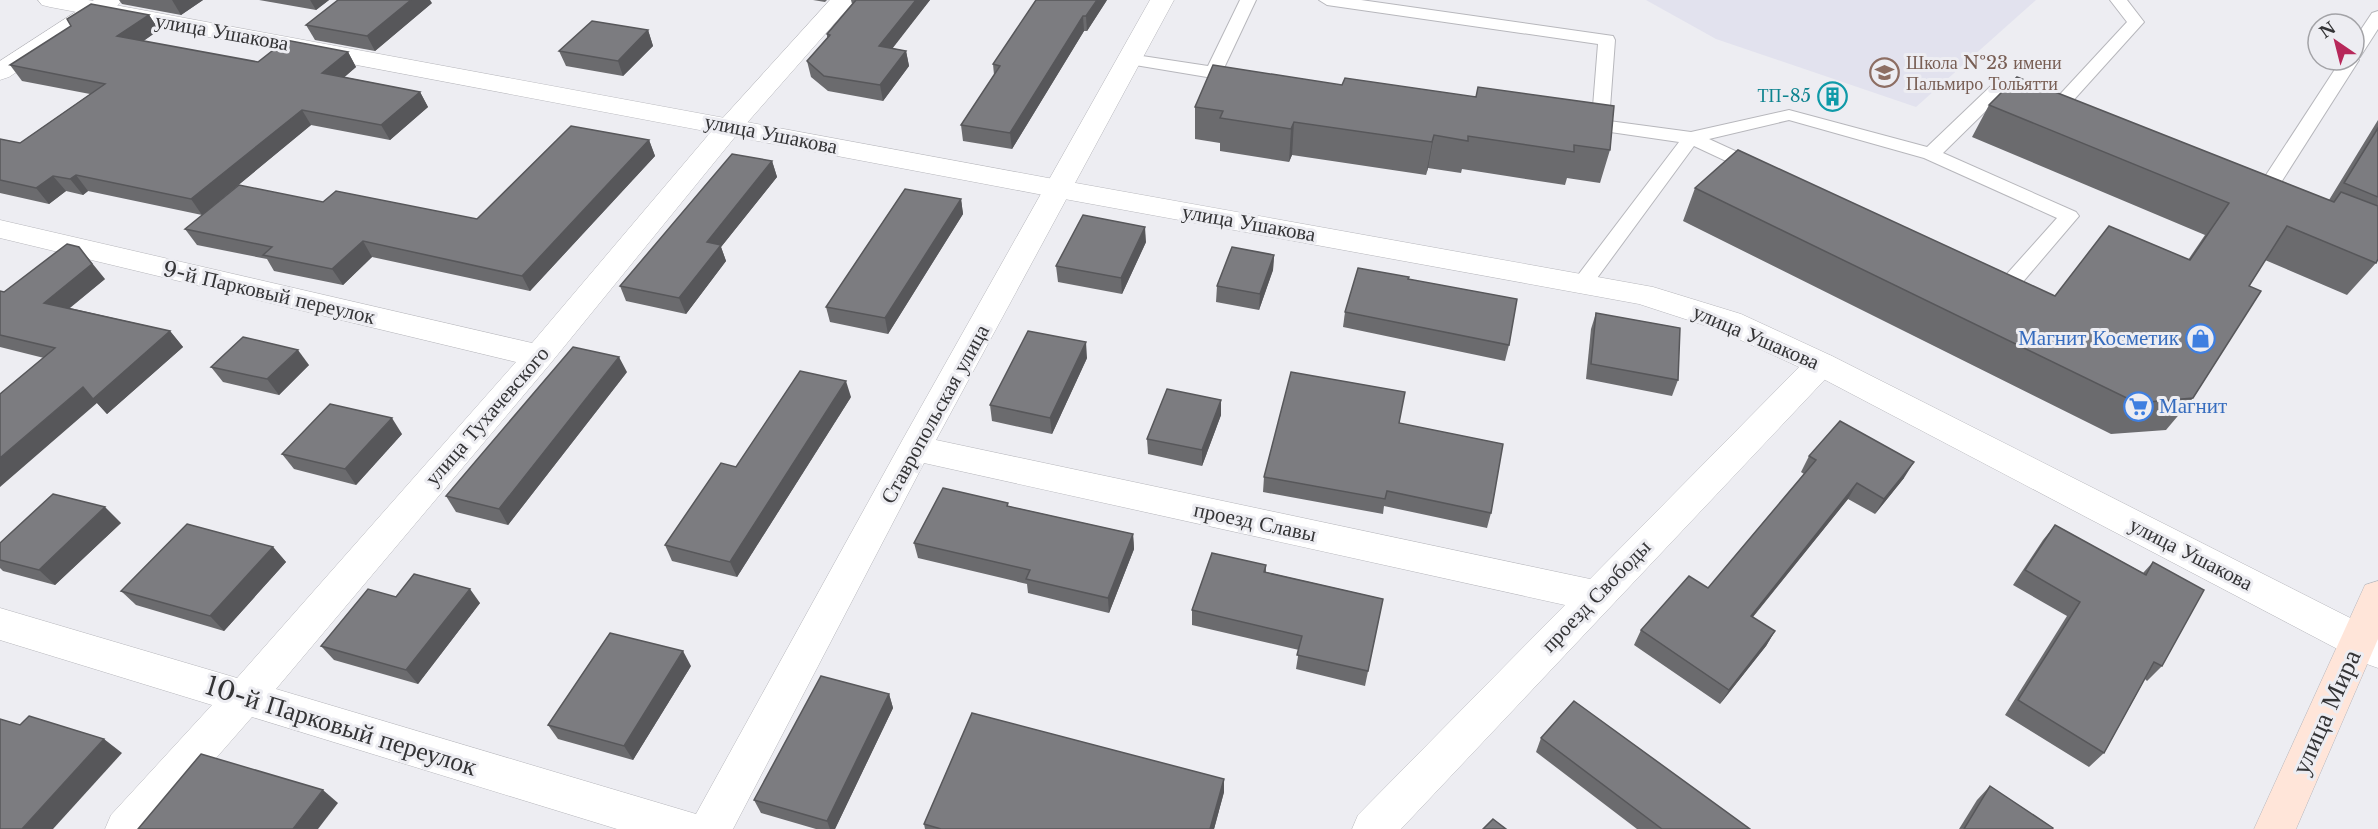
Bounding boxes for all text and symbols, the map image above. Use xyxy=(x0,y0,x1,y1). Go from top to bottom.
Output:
street label: улица Ушакова xyxy=(153,7,291,57)
north arrow xyxy=(2306,12,2366,72)
text: N xyxy=(2315,17,2339,42)
place label: Школа №23 имени Пальмиро Тольятти xyxy=(1906,52,2062,95)
school or university icon: Школа №23 имени Пальмиро Тольятти xyxy=(1869,57,1901,89)
building icon: ТП-85 xyxy=(1816,80,1848,112)
place label: ТП-85 xyxy=(1758,85,1811,107)
street label: улица Ушакова xyxy=(702,108,840,160)
street label: улица Ушакова xyxy=(1180,198,1318,248)
street label: 9-й Парковый переулок xyxy=(160,256,378,330)
street label: улица Ушакова xyxy=(1689,299,1824,376)
street label: Ставропольская улица xyxy=(875,319,995,508)
shop icon: Магнит Косметик xyxy=(2184,322,2216,354)
place label: Магнит Косметик xyxy=(2018,325,2180,351)
street label: улица Тухачевского xyxy=(419,341,555,491)
supermarket icon: Магнит xyxy=(2122,390,2154,422)
place label: Магнит xyxy=(2159,393,2227,419)
street label: проезд Славы xyxy=(1191,496,1319,548)
street label: улица Ушакова xyxy=(2125,512,2258,597)
street label: проезд Свободы xyxy=(1536,534,1656,658)
street label: улица Мира xyxy=(2284,644,2368,779)
street label: 10-й Парковый переулок xyxy=(201,669,481,783)

